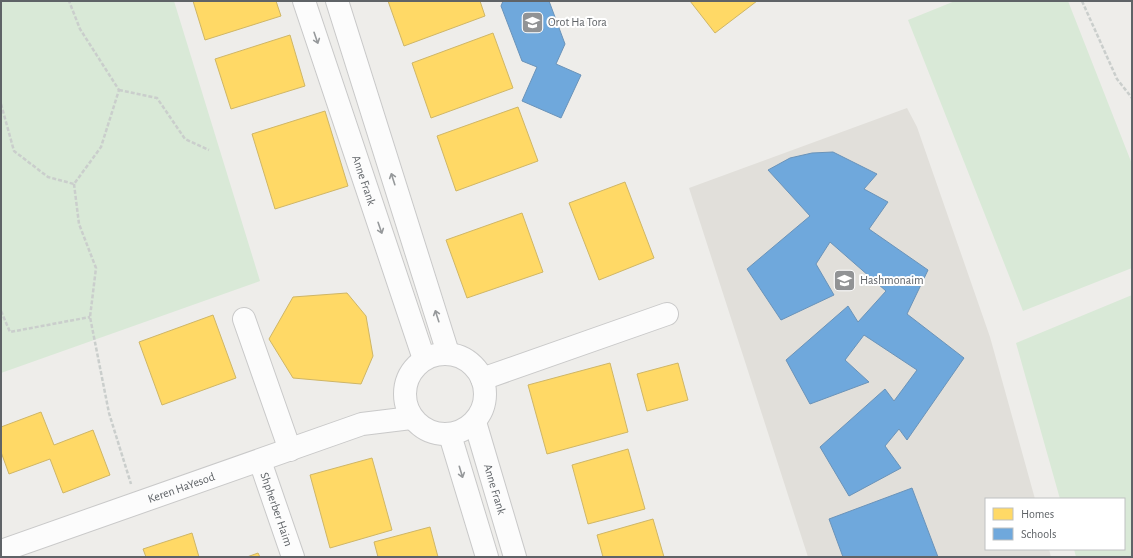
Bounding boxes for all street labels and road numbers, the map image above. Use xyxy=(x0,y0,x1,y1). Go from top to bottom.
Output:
street label: Anne Frank xyxy=(350,154,378,207)
street label: Anne Frank xyxy=(482,462,508,516)
street label: Keren HaYesod xyxy=(146,470,216,505)
street label: Shpherber Haim xyxy=(258,471,295,548)

